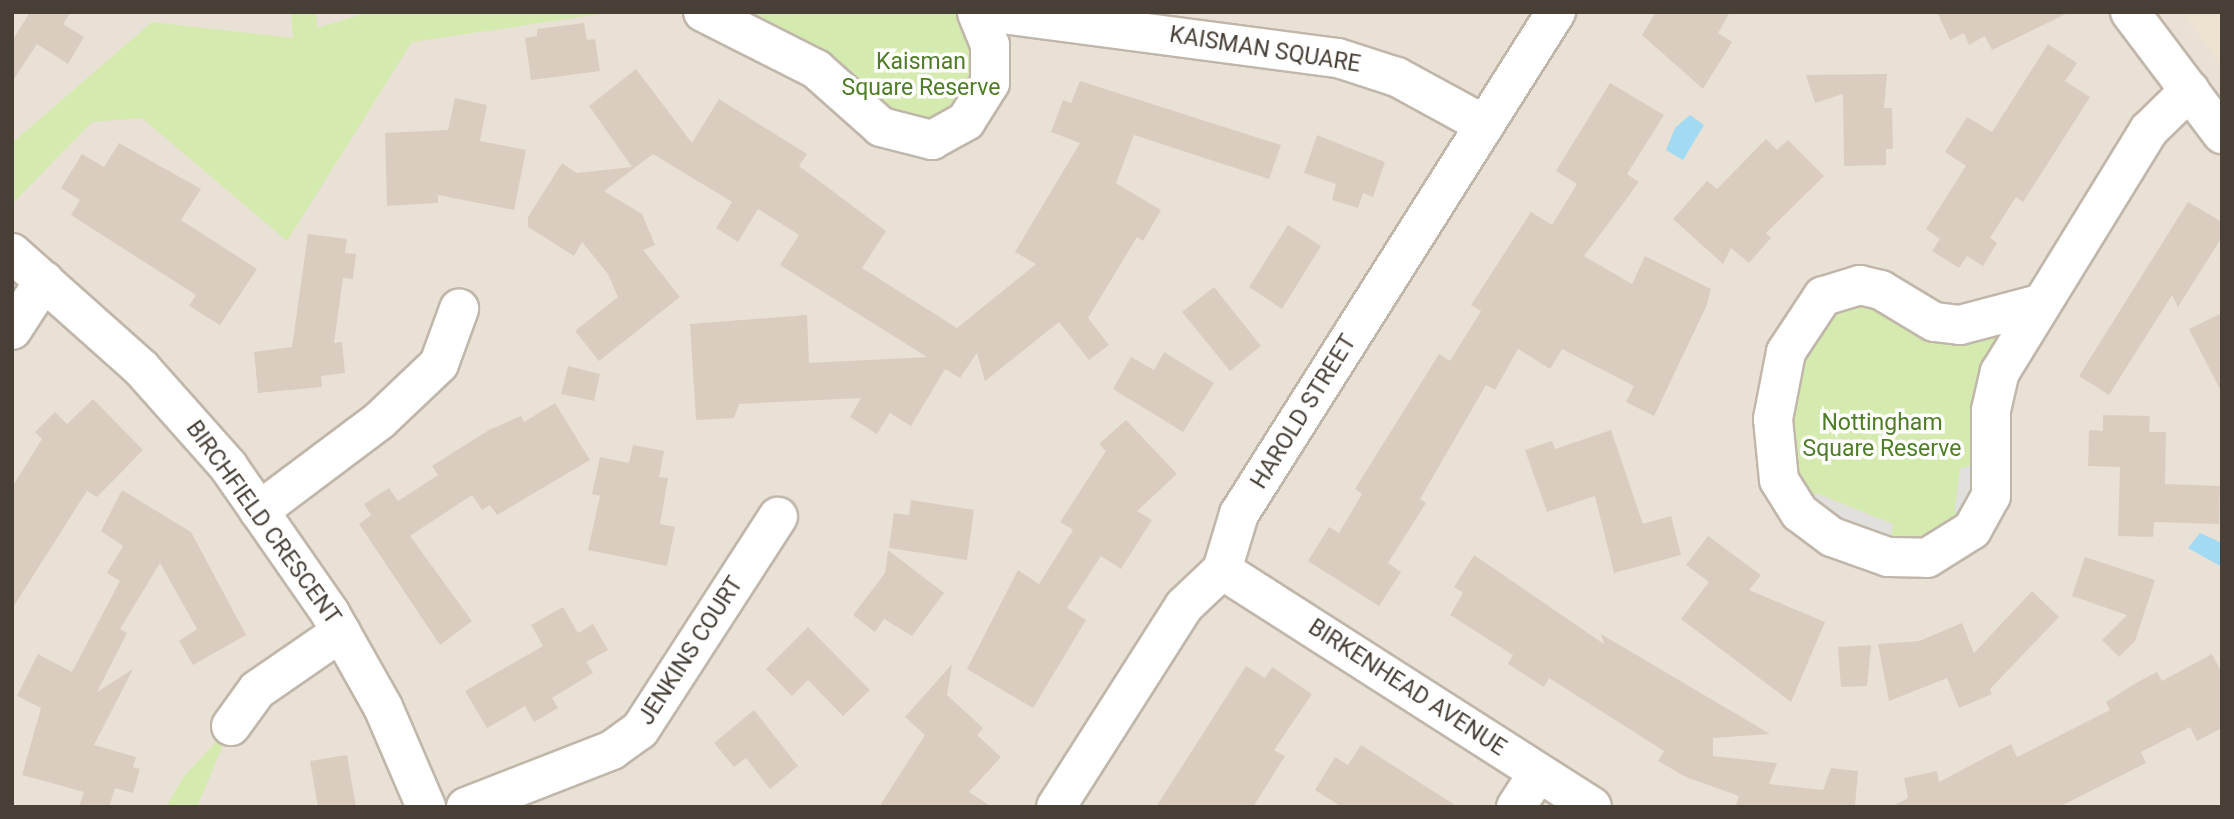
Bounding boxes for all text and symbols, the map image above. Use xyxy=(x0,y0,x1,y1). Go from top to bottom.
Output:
street label: KAISMAN SQUARE xyxy=(1167,21,1363,79)
park label: Kaisman Square Reserve xyxy=(841,48,1001,102)
street label: HAROLD STREET xyxy=(1246,330,1362,494)
park label: Nottingham Square Reserve xyxy=(1802,409,1962,463)
street label: BIRCHFIELD CRESCENT xyxy=(180,416,346,630)
street label: JENKINS COURT xyxy=(633,572,749,730)
street label: BIRKENHEAD AVENUE xyxy=(1303,614,1511,762)

